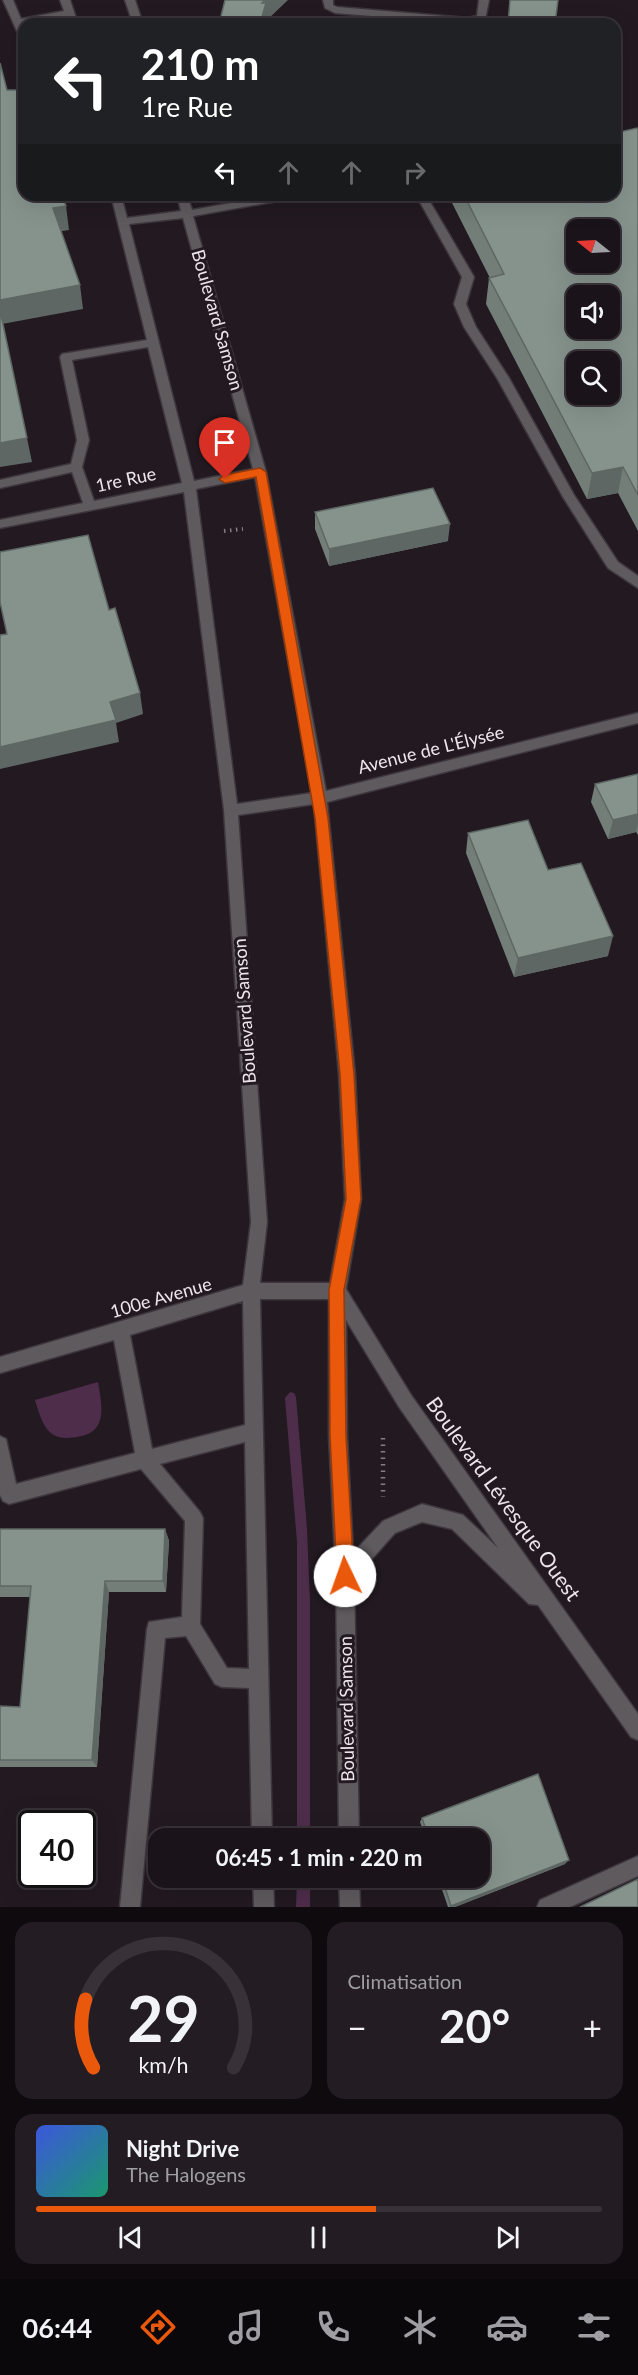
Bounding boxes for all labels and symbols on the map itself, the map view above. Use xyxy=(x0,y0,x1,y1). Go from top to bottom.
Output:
north arrow xyxy=(566,219,620,273)
street label: Boulevard Samson xyxy=(187,247,249,393)
pin xyxy=(199,417,250,479)
street label: 1re Rue xyxy=(94,462,158,496)
street label: Avenue de L'Élysée xyxy=(355,720,506,778)
street label: Boulevard Samson xyxy=(228,938,260,1084)
street label: 100e Avenue xyxy=(108,1272,214,1322)
street label: Boulevard Lévesque Ouest xyxy=(422,1391,587,1605)
position arrow xyxy=(313,1544,377,1608)
street label: Boulevard Samson xyxy=(334,1636,358,1782)
speed limit sign: 40 xyxy=(18,1810,96,1888)

